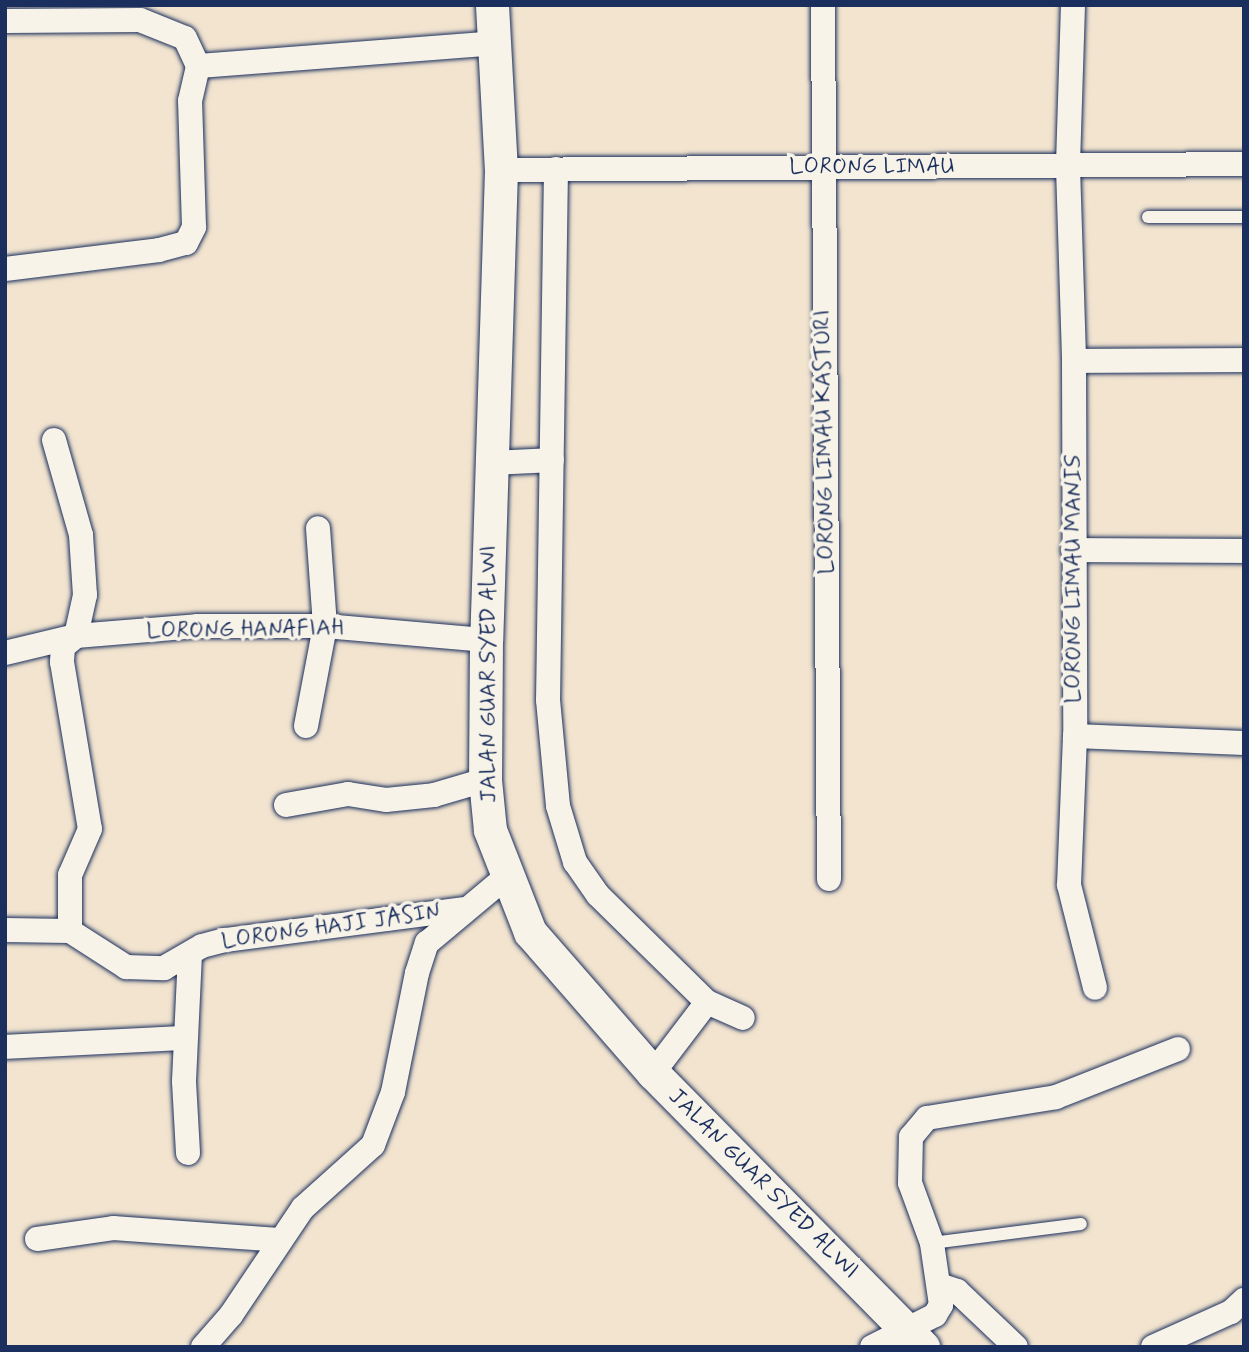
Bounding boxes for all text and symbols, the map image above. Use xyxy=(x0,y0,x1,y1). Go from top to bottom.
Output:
street label: LORONG LIMAU xyxy=(787,153,957,181)
street label: LORONG LIMAU KASTURI xyxy=(809,307,841,577)
street label: LORONG LIMAU MANIS xyxy=(1060,452,1088,706)
street label: JALAN GUAR SYED ALWI xyxy=(475,542,503,806)
street label: LORONG HANAFIAH xyxy=(143,614,347,646)
street label: LORONG HAJI JASIN xyxy=(219,898,443,956)
street label: JALAN GUAR SYED ALWI xyxy=(660,1081,866,1287)

